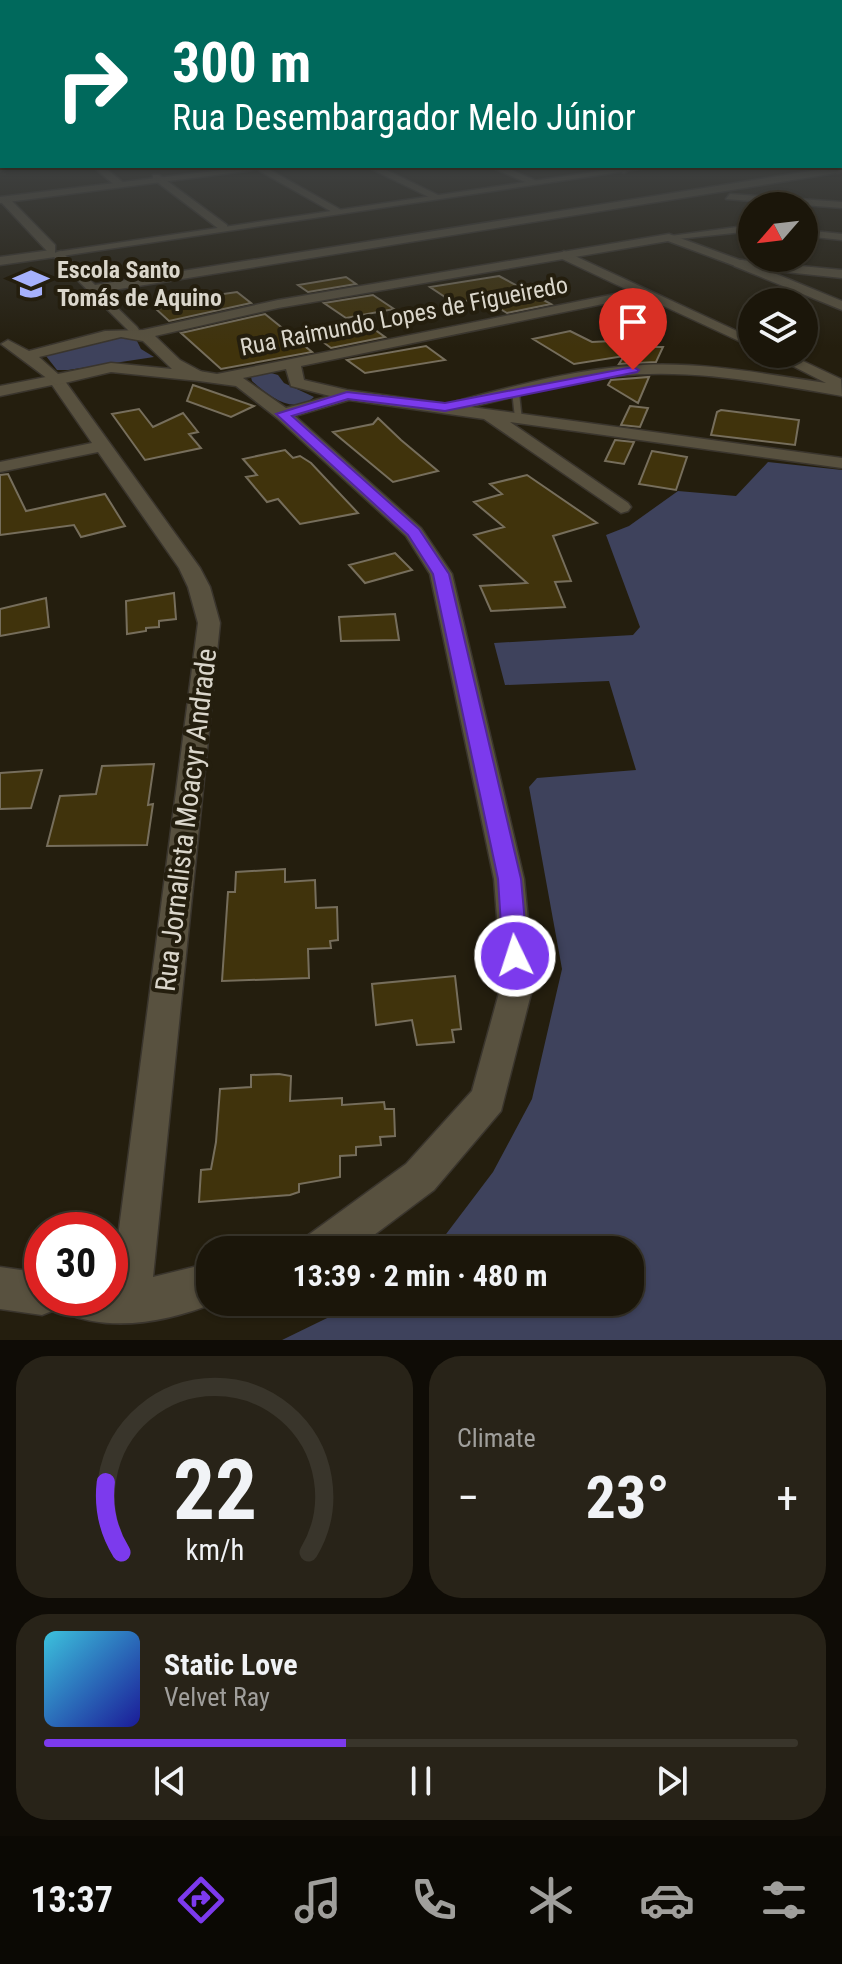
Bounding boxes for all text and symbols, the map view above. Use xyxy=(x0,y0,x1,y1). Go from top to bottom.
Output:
text: 300 m xyxy=(172,30,311,96)
icon: right xyxy=(40,32,144,136)
text: Rua Desembargador Melo Júnior xyxy=(172,97,636,139)
north arrow xyxy=(738,192,818,272)
map controls xyxy=(738,192,818,368)
place label: Escola Santo Tomás de Aquino xyxy=(57,256,222,312)
school or university icon: Escola Santo Tomás de Aquino xyxy=(12,265,50,303)
street label: Rua Raimundo Lopes de Figueiredo xyxy=(238,270,570,362)
pin xyxy=(599,288,667,370)
button: layers xyxy=(738,288,818,368)
icon: arrive xyxy=(611,300,655,344)
street label: Rua Jornalista Moacyr Andrade xyxy=(149,647,223,993)
position arrow xyxy=(473,914,557,998)
speed limit sign: 30 xyxy=(24,1212,128,1316)
text: 13:39 · 2 min · 480 m xyxy=(293,1258,547,1293)
text: Climate xyxy=(457,1423,536,1453)
text: 22 xyxy=(172,1442,257,1539)
text: 23° xyxy=(586,1462,670,1533)
text: − xyxy=(457,1472,479,1524)
text: + xyxy=(776,1472,798,1524)
text: km/h xyxy=(185,1533,244,1567)
text: Static Love xyxy=(164,1647,298,1682)
text: Velvet Ray xyxy=(164,1682,270,1712)
icon: previous xyxy=(148,1759,192,1803)
icon: pause xyxy=(399,1759,443,1803)
icon: next xyxy=(650,1759,694,1803)
icon: directions xyxy=(173,1872,229,1928)
icon: music xyxy=(290,1872,346,1928)
icon: phone xyxy=(406,1872,462,1928)
icon: climate xyxy=(523,1872,579,1928)
icon: car xyxy=(639,1872,695,1928)
icon: filters xyxy=(756,1872,812,1928)
text: 13:37 xyxy=(30,1879,113,1921)

